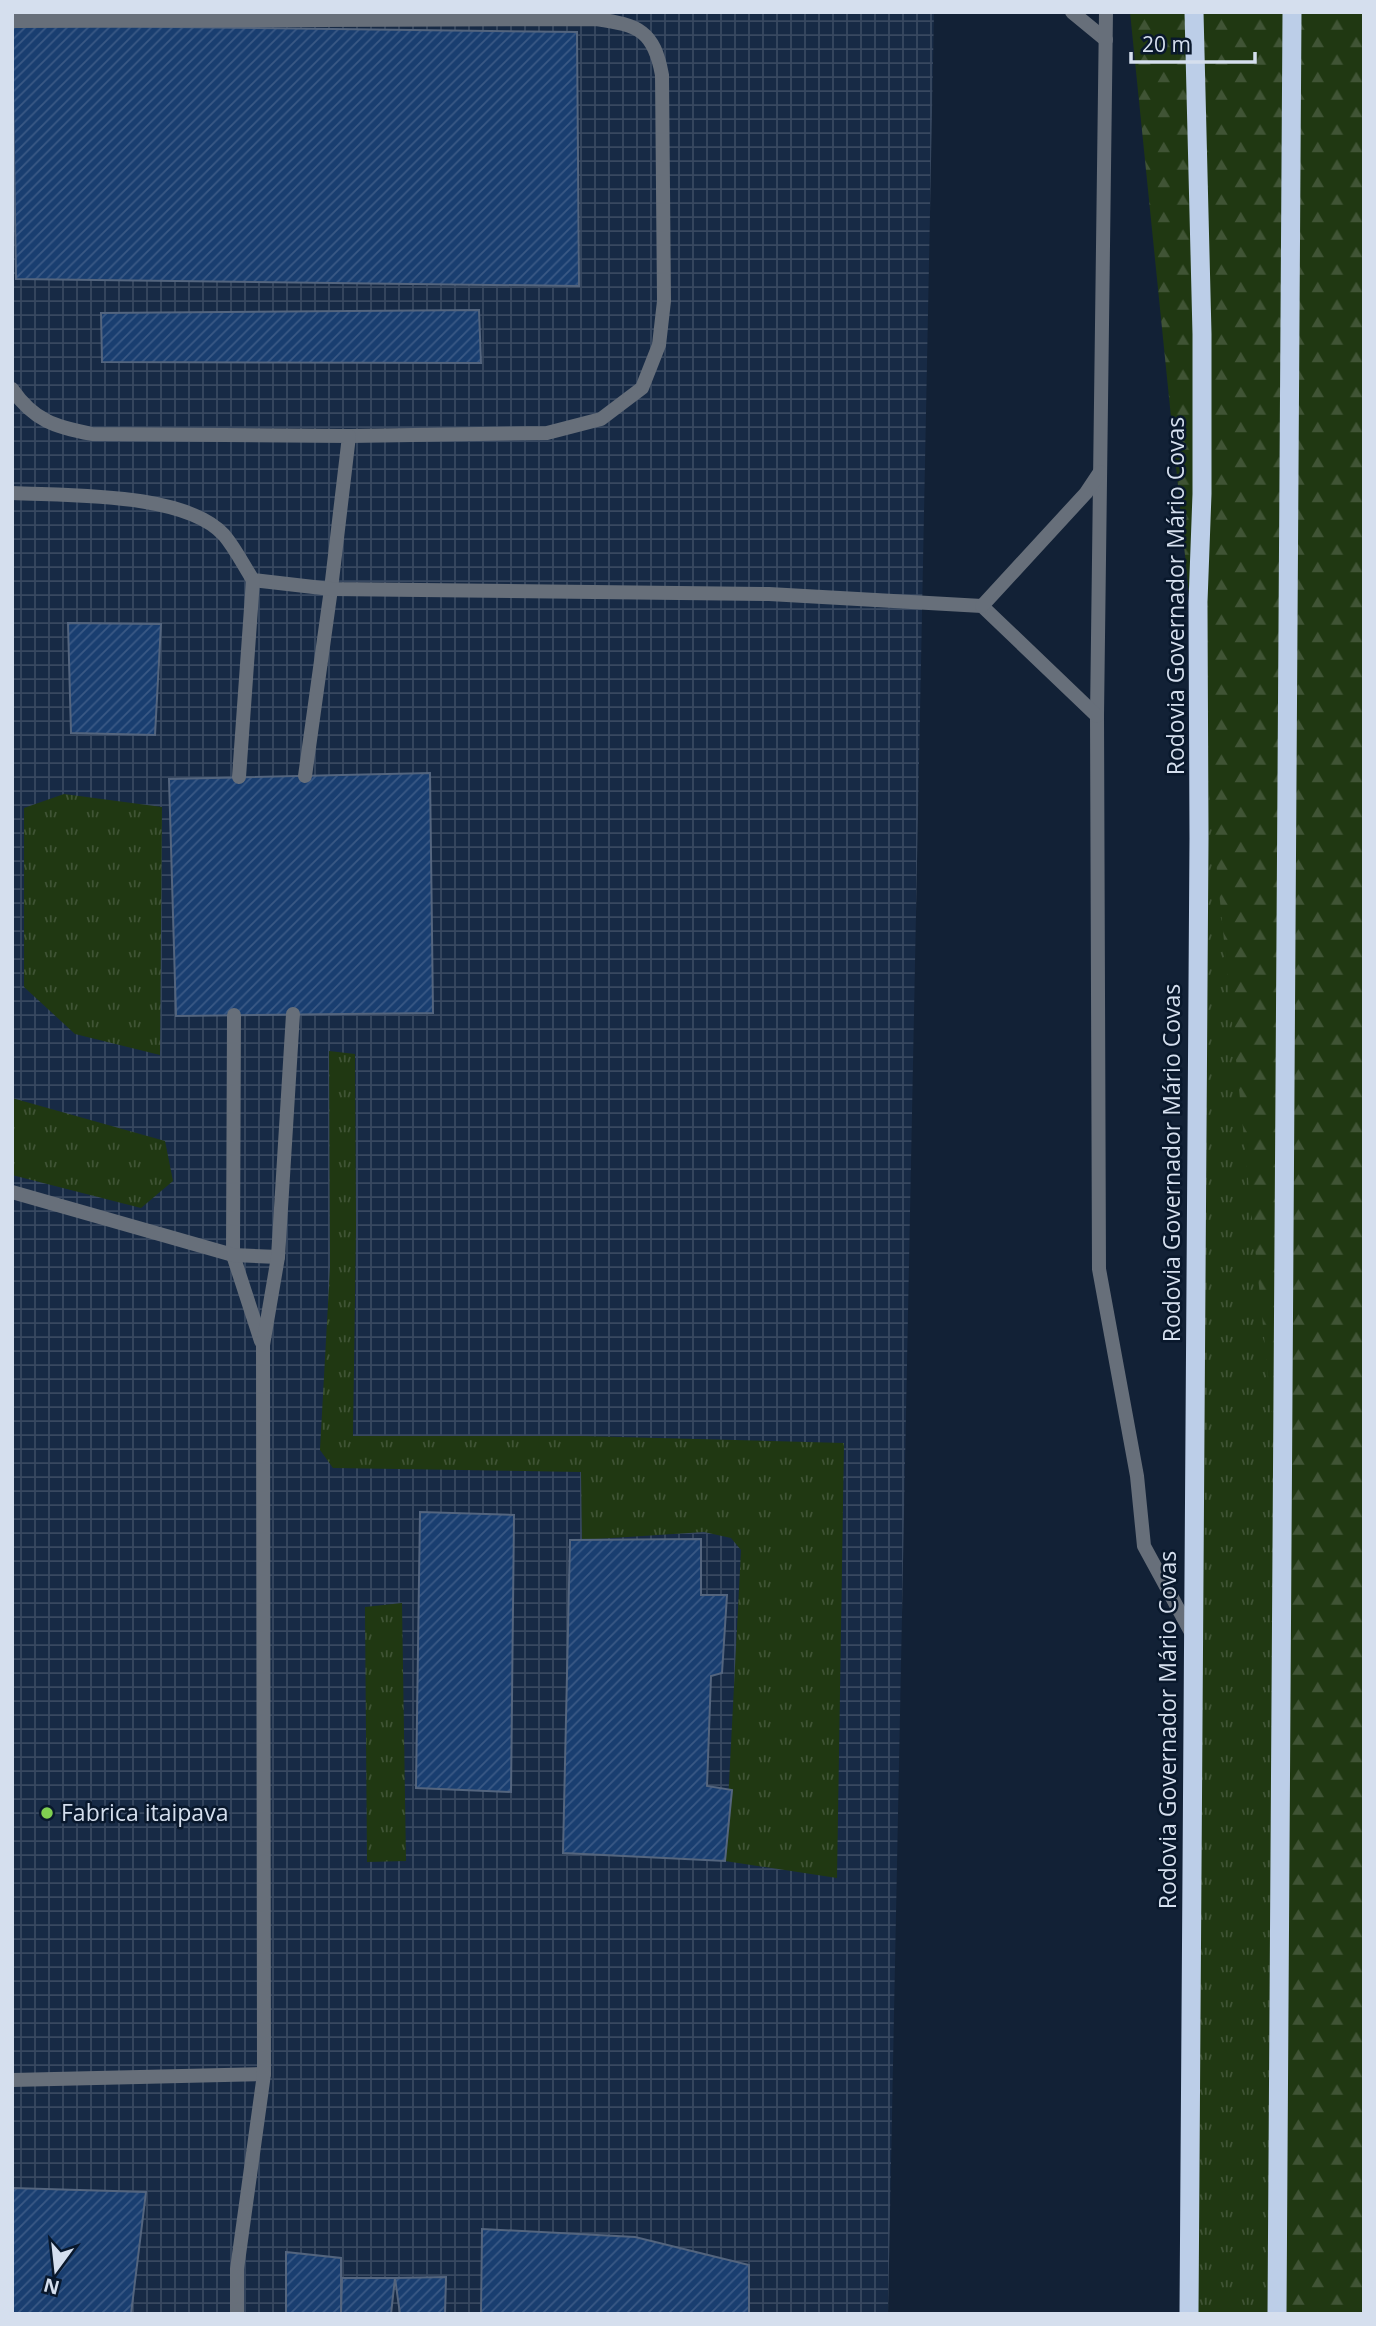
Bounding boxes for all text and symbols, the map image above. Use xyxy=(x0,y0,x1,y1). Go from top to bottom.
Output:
scale bar xyxy=(1131,21,1255,65)
text: 20 m xyxy=(1142,30,1191,58)
street label: Rodovia Governador Mário Covas xyxy=(1159,417,1191,775)
street label: Rodovia Governador Mário Covas xyxy=(1155,984,1187,1342)
street label: Rodovia Governador Mário Covas xyxy=(1151,1551,1183,1909)
place label: Fabrica itaipava xyxy=(61,1796,228,1828)
marker: Fabrica itaipava xyxy=(39,1805,55,1821)
north arrow xyxy=(21,2235,91,2305)
text: N xyxy=(41,2272,62,2301)

